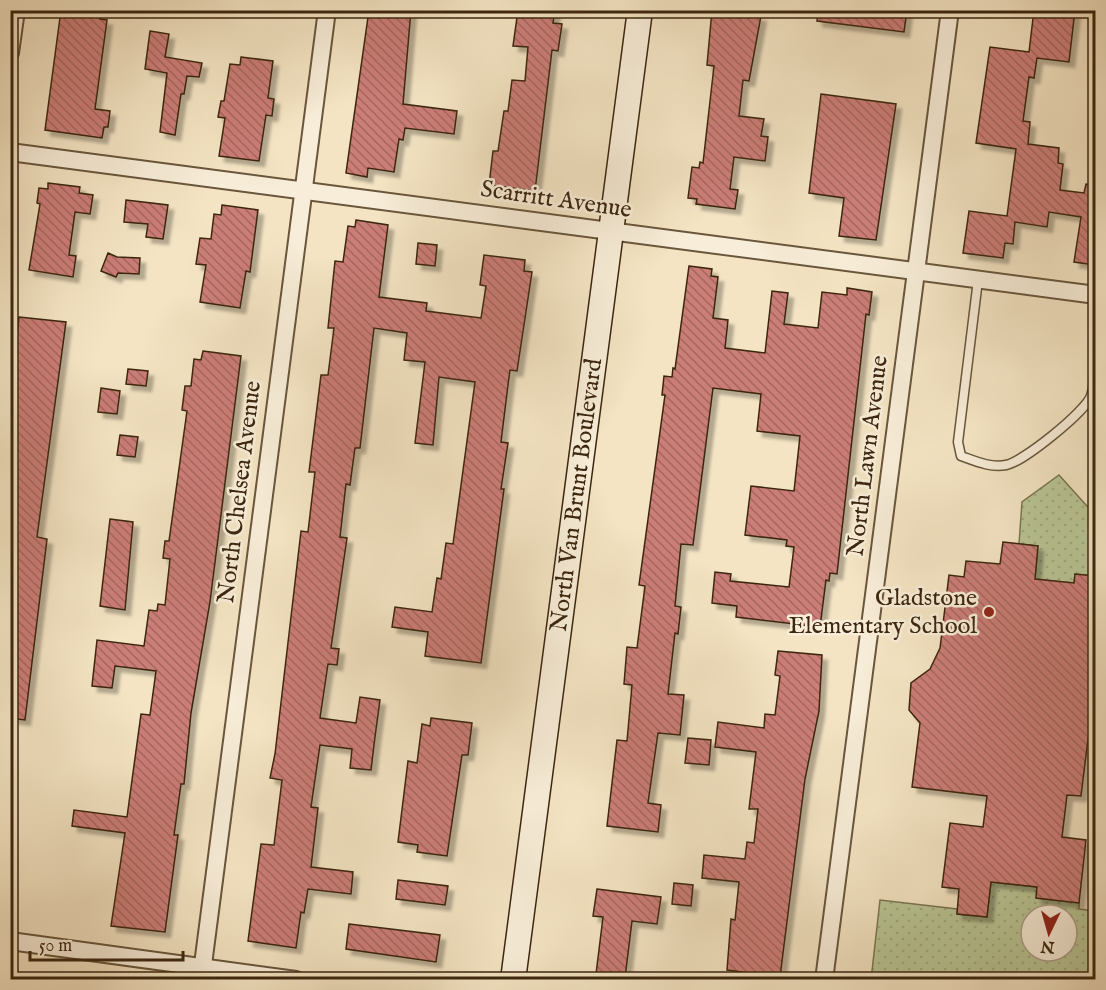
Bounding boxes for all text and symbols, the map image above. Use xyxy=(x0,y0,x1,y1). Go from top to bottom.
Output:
street label: Scarritt Avenue xyxy=(479,174,633,226)
street label: North Lawn Avenue xyxy=(840,354,896,558)
street label: North Van Brunt Boulevard xyxy=(543,356,610,634)
street label: North Chelsea Avenue xyxy=(211,379,269,605)
place label: Gladstone Elementary School xyxy=(789,583,977,642)
marker: Gladstone Elementary School xyxy=(982,605,996,619)
north arrow xyxy=(1019,903,1079,963)
scale bar xyxy=(30,924,183,962)
text: 50 m xyxy=(39,935,72,958)
text: N xyxy=(1040,935,1057,957)

